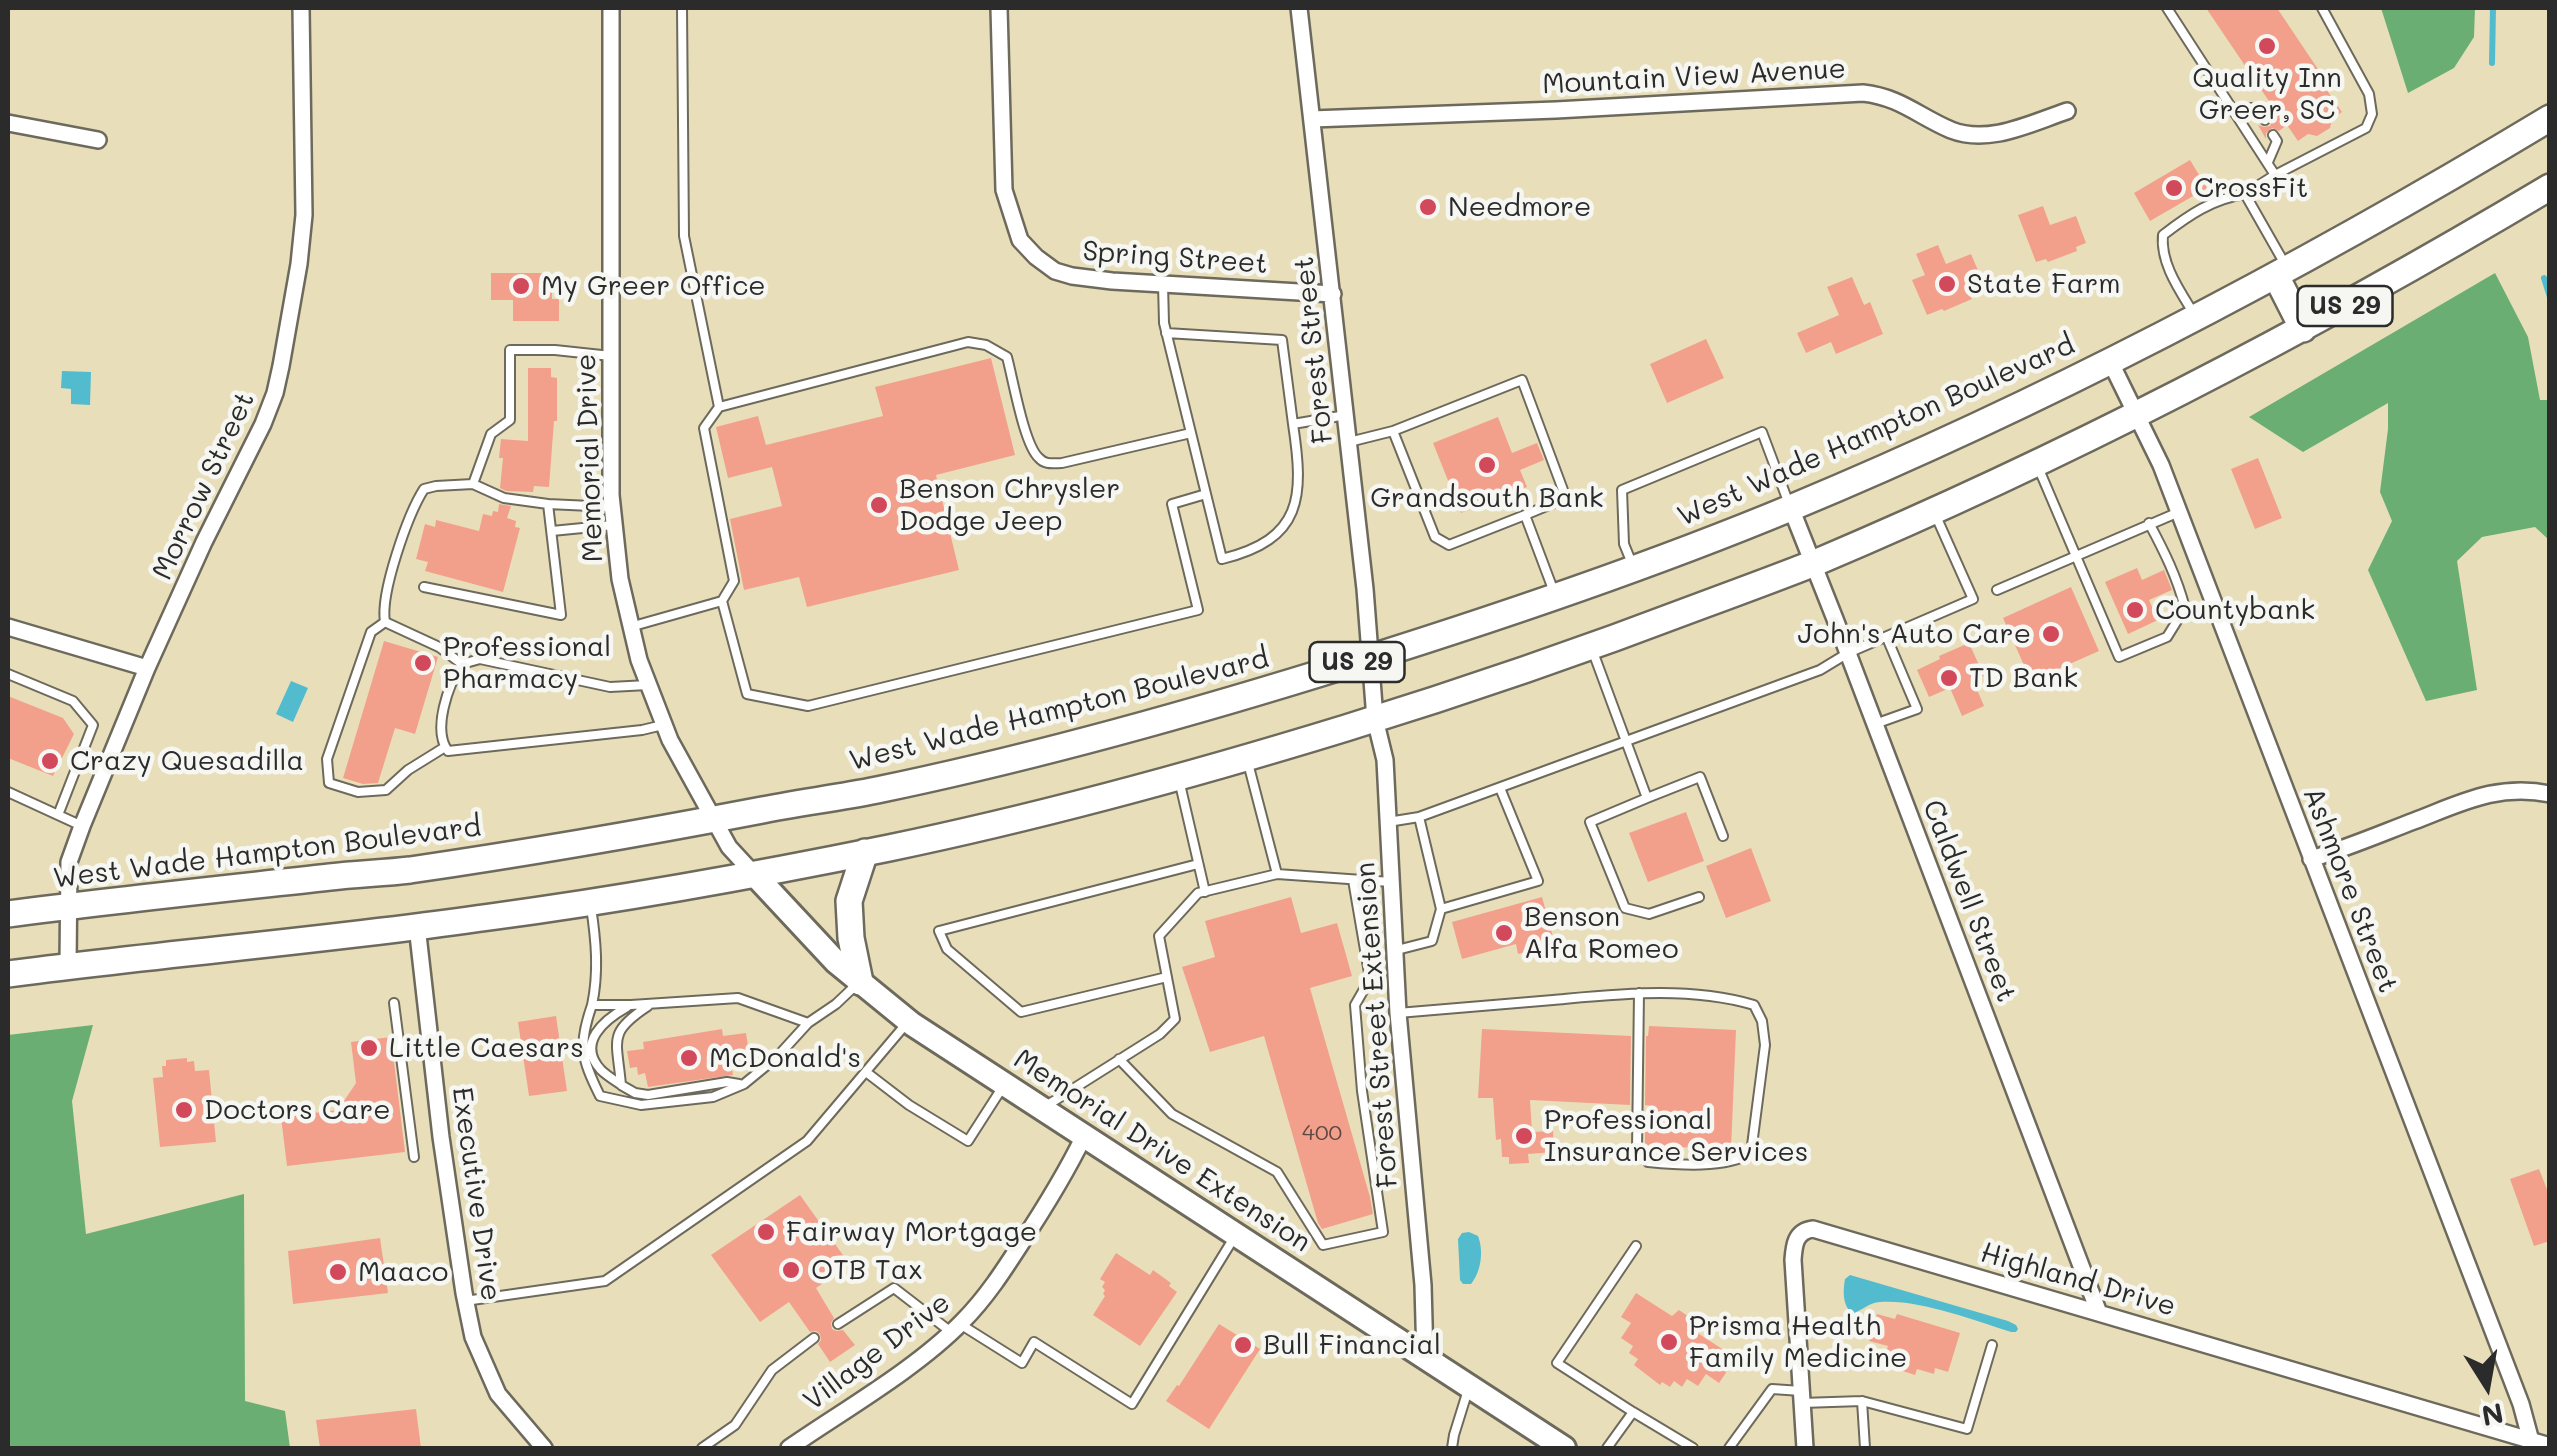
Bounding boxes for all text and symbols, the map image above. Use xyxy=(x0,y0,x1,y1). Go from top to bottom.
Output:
marker: Quality Inn Greer, SC xyxy=(2256,35,2278,57)
street label: Mountain View Avenue xyxy=(1541,52,1847,102)
place label: Quality Inn Greer, SC xyxy=(2192,61,2342,127)
place label: CrossFit xyxy=(2194,171,2308,205)
marker: CrossFit xyxy=(2163,177,2185,199)
place label: Needmore xyxy=(1448,190,1591,224)
marker: Needmore xyxy=(1417,196,1439,218)
street label: Spring Street xyxy=(1081,235,1269,281)
street label: Forest Street xyxy=(1287,255,1341,445)
place label: State Farm xyxy=(1967,267,2121,301)
place label: My Greer Office xyxy=(541,269,766,303)
marker: State Farm xyxy=(1936,273,1958,295)
marker: My Greer Office xyxy=(510,275,532,297)
road number: US 29 xyxy=(2298,286,2392,326)
street label: West Wade Hampton Boulevard xyxy=(1672,328,2080,534)
street label: Memorial Drive xyxy=(570,353,610,563)
street label: Morrow Street xyxy=(146,387,262,585)
marker: Grandsouth Bank xyxy=(1476,454,1498,476)
place label: Benson Chrysler Dodge Jeep xyxy=(899,472,1120,538)
place label: Grandsouth Bank xyxy=(1370,481,1604,515)
marker: Benson Chrysler Dodge Jeep xyxy=(868,494,890,516)
place label: Countybank xyxy=(2155,593,2315,627)
marker: Countybank xyxy=(2124,599,2146,621)
place label: John's Auto Care xyxy=(1798,617,2031,651)
marker: John's Auto Care xyxy=(2040,623,2062,645)
place label: Professional Pharmacy xyxy=(443,630,611,696)
street label: West Wade Hampton Boulevard xyxy=(846,642,1272,778)
road number: US 29 xyxy=(1310,642,1404,682)
marker: Professional Pharmacy xyxy=(412,652,434,674)
place label: TD Bank xyxy=(1969,661,2078,695)
marker: TD Bank xyxy=(1938,667,1960,689)
place label: Crazy Quesadilla xyxy=(70,744,304,778)
marker: Crazy Quesadilla xyxy=(39,750,61,772)
street label: Ashmore Street xyxy=(2295,783,2405,997)
street label: Caldwell Street xyxy=(1915,795,2023,1007)
street label: West Wade Hampton Boulevard xyxy=(51,810,483,896)
street label: Forest Street Extension xyxy=(1349,861,1405,1189)
place label: Benson Alfa Romeo xyxy=(1524,900,1679,966)
marker: Benson Alfa Romeo xyxy=(1493,922,1515,944)
place label: Little Caesars xyxy=(389,1031,584,1065)
marker: Little Caesars xyxy=(358,1037,380,1059)
place label: McDonald's xyxy=(709,1041,861,1075)
street label: Memorial Drive Extension xyxy=(1007,1042,1317,1260)
marker: McDonald's xyxy=(678,1047,700,1069)
street label: Executive Drive xyxy=(444,1085,508,1303)
place label: Doctors Care xyxy=(204,1093,391,1127)
marker: Doctors Care xyxy=(173,1099,195,1121)
place label: Professional Insurance Services xyxy=(1544,1103,1808,1169)
house number: 400 xyxy=(1302,1120,1342,1146)
marker: Professional Insurance Services xyxy=(1513,1125,1535,1147)
place label: Fairway Mortgage xyxy=(786,1215,1037,1249)
marker: Fairway Mortgage xyxy=(755,1221,777,1243)
street label: Highland Drive xyxy=(1977,1236,2179,1324)
place label: OTB Tax xyxy=(811,1253,922,1287)
place label: Maaco xyxy=(358,1255,448,1289)
marker: OTB Tax xyxy=(780,1259,802,1281)
marker: Maaco xyxy=(327,1261,349,1283)
street label: Village Drive xyxy=(797,1286,957,1418)
place label: Prisma Health Family Medicine xyxy=(1689,1309,1907,1375)
place label: Bull Financial xyxy=(1263,1328,1441,1362)
marker: Prisma Health Family Medicine xyxy=(1658,1331,1680,1353)
marker: Bull Financial xyxy=(1232,1334,1254,1356)
north arrow xyxy=(2437,1336,2537,1436)
text: N xyxy=(2479,1396,2507,1435)

